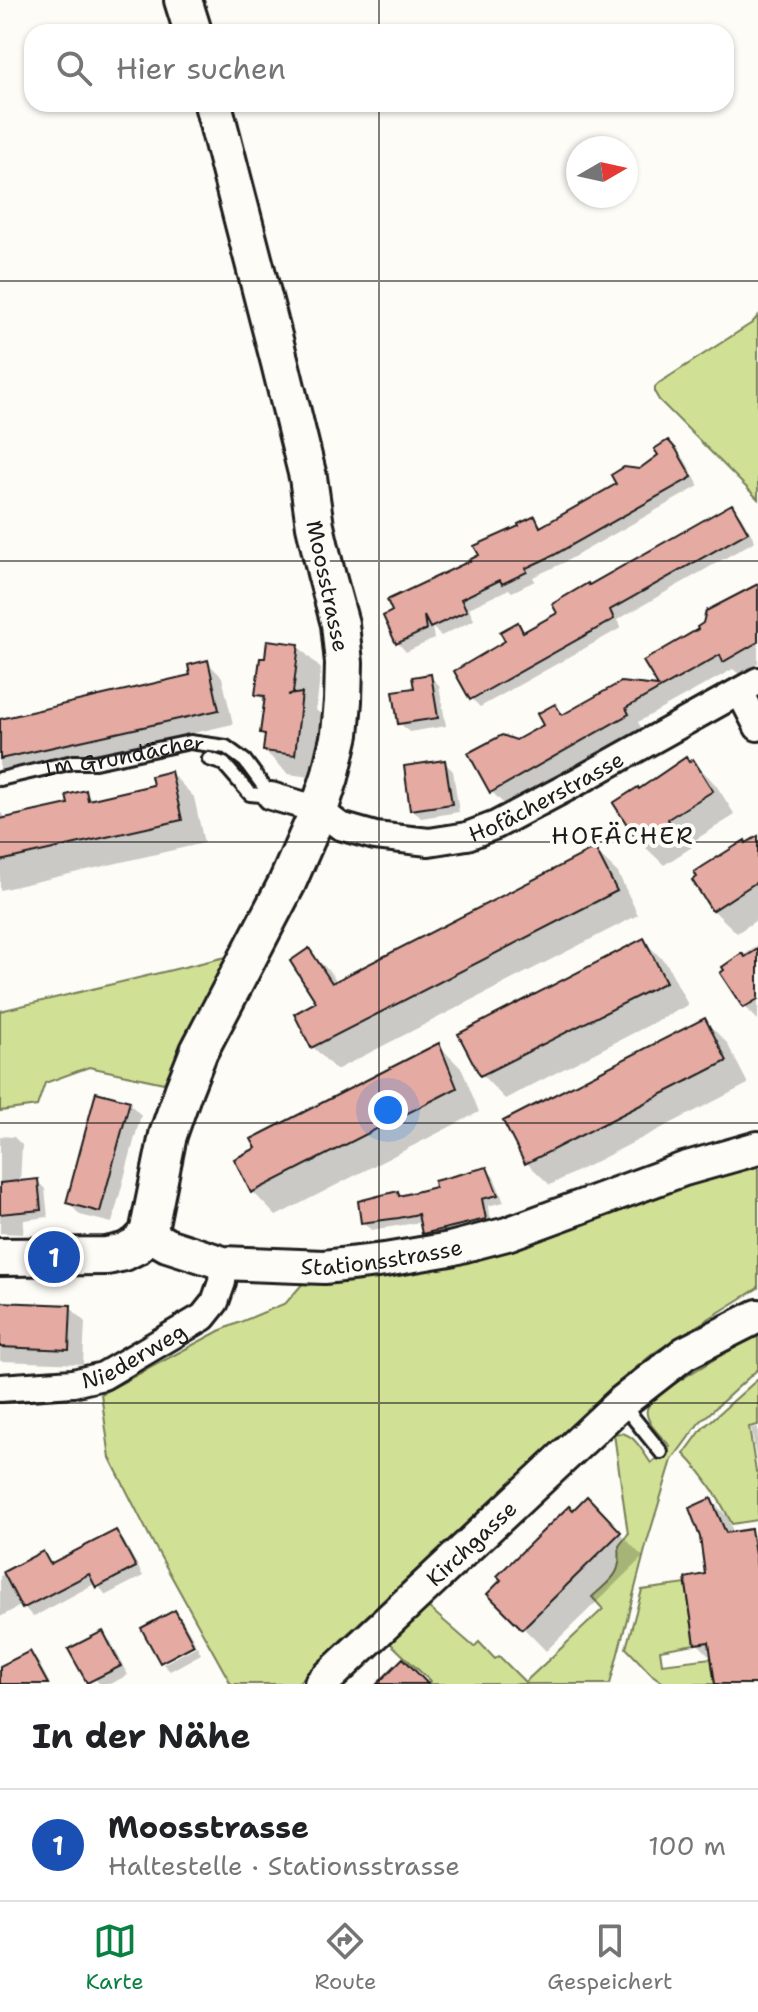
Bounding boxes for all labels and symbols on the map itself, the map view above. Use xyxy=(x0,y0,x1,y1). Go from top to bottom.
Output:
north arrow xyxy=(566,136,638,208)
street label: Moosstrasse xyxy=(299,518,356,654)
street label: Im Grundächer xyxy=(39,728,206,784)
street label: Hofächerstrasse xyxy=(465,745,629,849)
district label: HOFÄCHER xyxy=(551,820,695,852)
your location xyxy=(368,1090,408,1130)
pin: 1 xyxy=(28,1227,80,1287)
street label: Stationsstrasse xyxy=(300,1232,466,1282)
street label: Niederweg xyxy=(79,1316,191,1396)
street label: Kirchgasse xyxy=(420,1494,523,1593)

